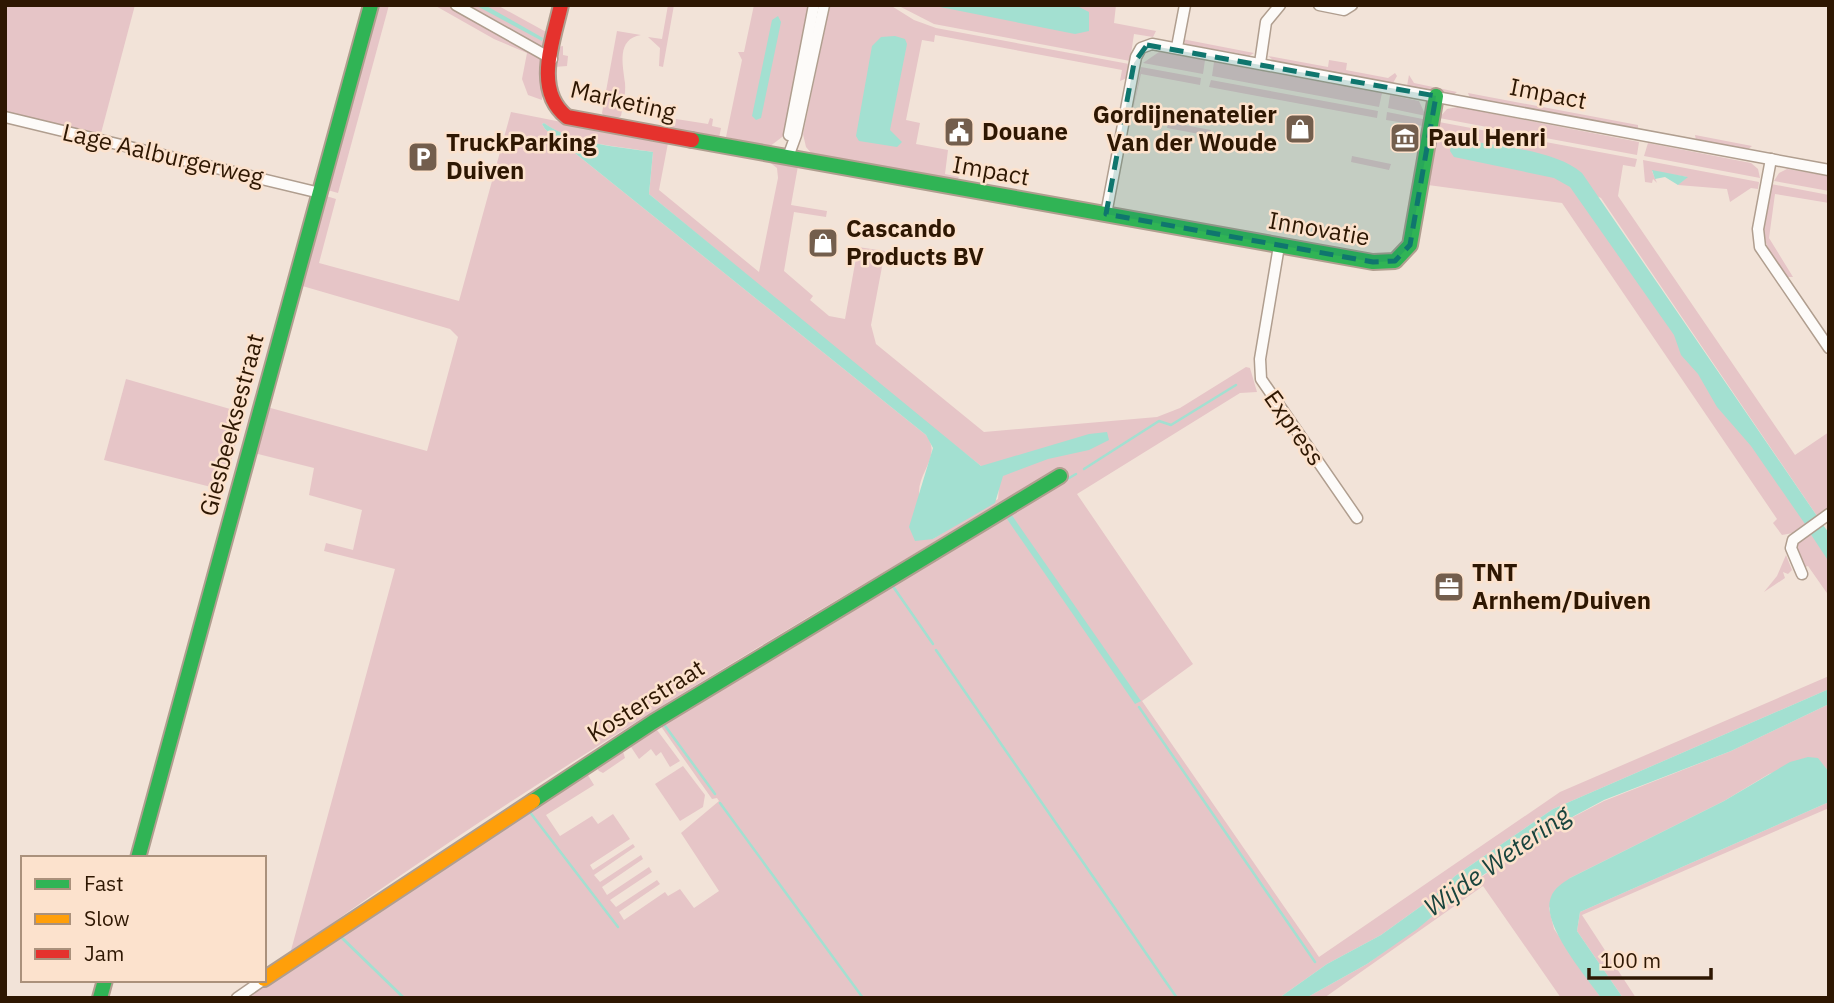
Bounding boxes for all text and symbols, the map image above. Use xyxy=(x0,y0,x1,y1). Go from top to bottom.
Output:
street label: Impact xyxy=(1507,70,1589,116)
street label: Marketing xyxy=(567,72,679,128)
place label: Gordijnenatelier Van der Woude xyxy=(1093,98,1277,158)
shop icon: Gordijnenatelier Van der Woude xyxy=(1283,112,1317,146)
street label: Lage Aalburgerweg xyxy=(59,115,267,193)
public building icon: Douane xyxy=(942,115,976,149)
place label: Douane xyxy=(982,115,1068,147)
museum icon: Paul Henri xyxy=(1388,121,1422,155)
place label: Paul Henri xyxy=(1428,121,1546,153)
place label: TruckParking Duiven xyxy=(446,126,597,186)
parking icon: TruckParking Duiven xyxy=(406,140,440,174)
street label: Impact xyxy=(950,148,1032,193)
street label: Innovatie xyxy=(1266,203,1372,253)
place label: Cascando Products BV xyxy=(846,212,984,272)
shop icon: Cascando Products BV xyxy=(806,226,840,260)
street label: Giesbeeksestraat xyxy=(191,330,271,520)
street label: Express xyxy=(1257,383,1332,471)
place label: TNT Arnhem/Duiven xyxy=(1472,556,1651,616)
office icon: TNT Arnhem/Duiven xyxy=(1432,570,1466,604)
street label: Kosterstraat xyxy=(581,651,710,749)
water label: Wijde Wetering xyxy=(1416,796,1578,923)
legend xyxy=(21,856,266,982)
text: Fast xyxy=(84,869,124,897)
text: Slow xyxy=(84,904,130,932)
scale bar xyxy=(1589,936,1712,980)
text: Jam xyxy=(84,939,124,967)
text: 100 m xyxy=(1600,946,1661,974)

